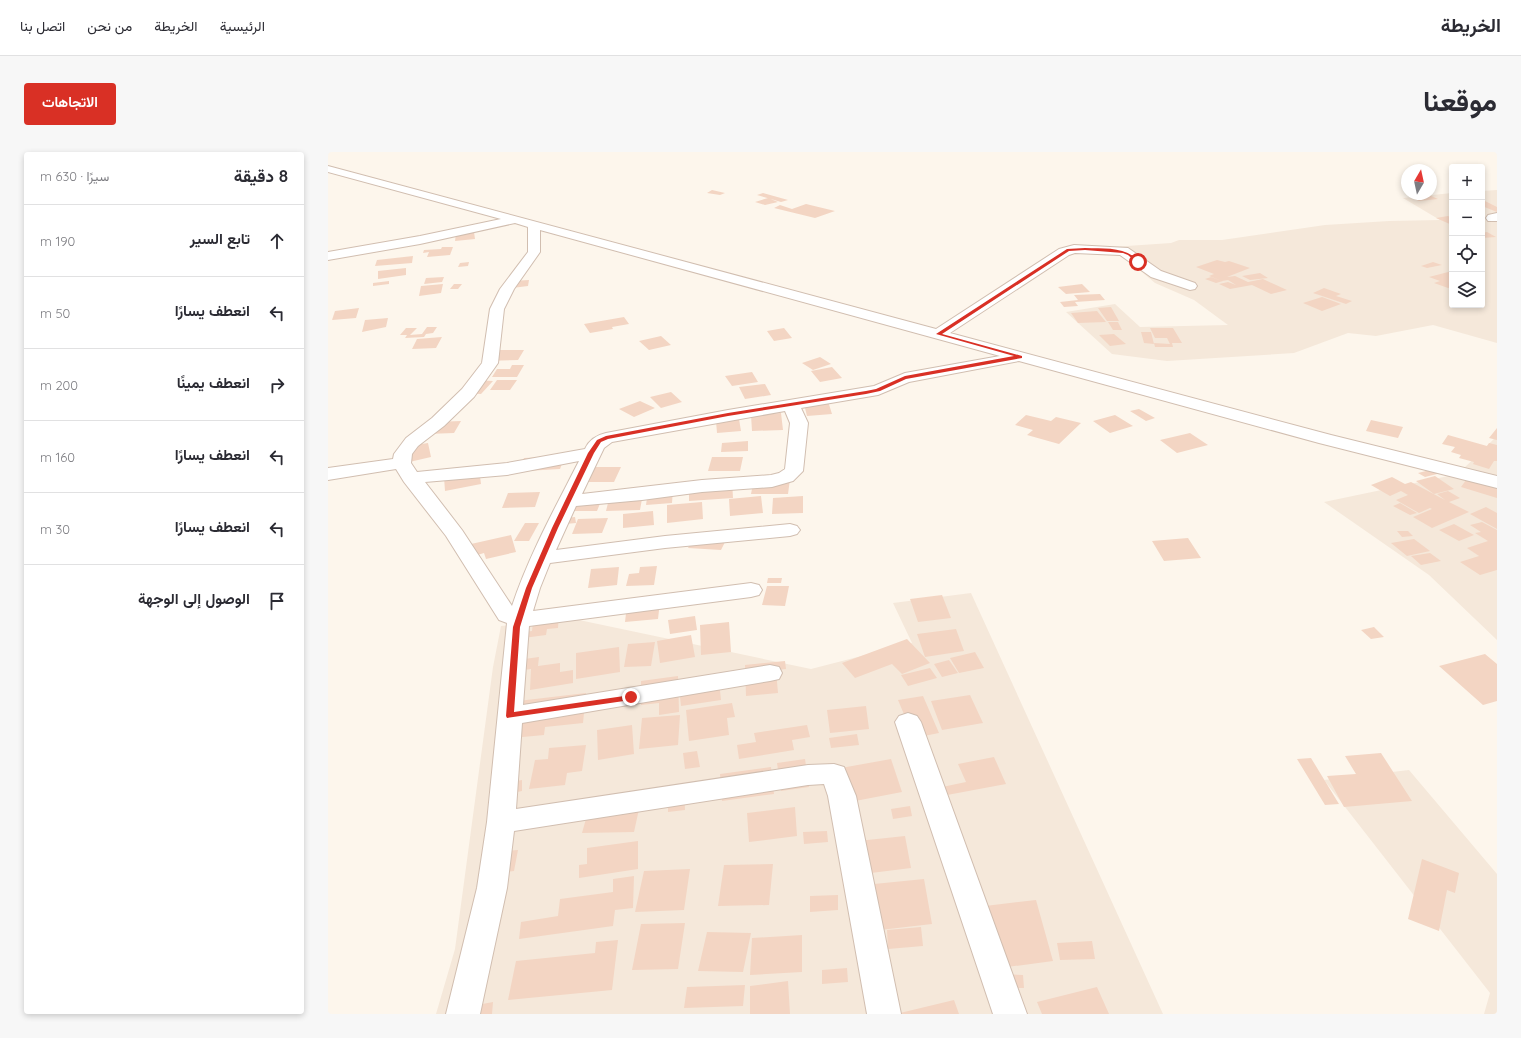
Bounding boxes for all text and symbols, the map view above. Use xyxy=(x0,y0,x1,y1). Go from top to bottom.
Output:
text: الخريطة xyxy=(1441,13,1501,37)
text: اتصل بنا xyxy=(20,17,65,35)
text: من نحن xyxy=(87,17,132,35)
text: الخريطة xyxy=(154,17,198,35)
text: الرئيسية xyxy=(220,17,265,35)
button: الاتجاهات xyxy=(24,83,116,125)
text: موقعنا xyxy=(1423,83,1497,118)
north arrow xyxy=(1401,164,1437,200)
map controls xyxy=(1449,164,1485,308)
button: + xyxy=(1449,164,1485,200)
text: 8 دقيقة xyxy=(234,165,288,186)
text: سيرًا · 630 m xyxy=(40,168,109,184)
button: − xyxy=(1449,200,1485,236)
text: تابع السير xyxy=(190,229,250,248)
icon: ahead xyxy=(266,230,288,252)
text: 190 m xyxy=(40,233,75,249)
button: locate xyxy=(1449,236,1485,272)
route start xyxy=(1129,253,1147,271)
button: layers xyxy=(1449,272,1485,308)
text: انعطف يسارًا xyxy=(175,301,250,320)
icon: left xyxy=(266,302,288,324)
text: 50 m xyxy=(40,305,70,321)
text: انعطف يمينًا xyxy=(177,373,250,392)
icon: right xyxy=(266,374,288,396)
text: 200 m xyxy=(40,377,78,393)
text: انعطف يسارًا xyxy=(175,445,250,464)
icon: left xyxy=(266,446,288,468)
text: 160 m xyxy=(40,449,75,465)
text: انعطف يسارًا xyxy=(175,517,250,536)
icon: left xyxy=(266,518,288,540)
text: 30 m xyxy=(40,521,70,537)
text: الوصول إلى الوجهة xyxy=(138,589,250,608)
icon: arrive xyxy=(266,590,288,612)
route end xyxy=(622,688,640,706)

